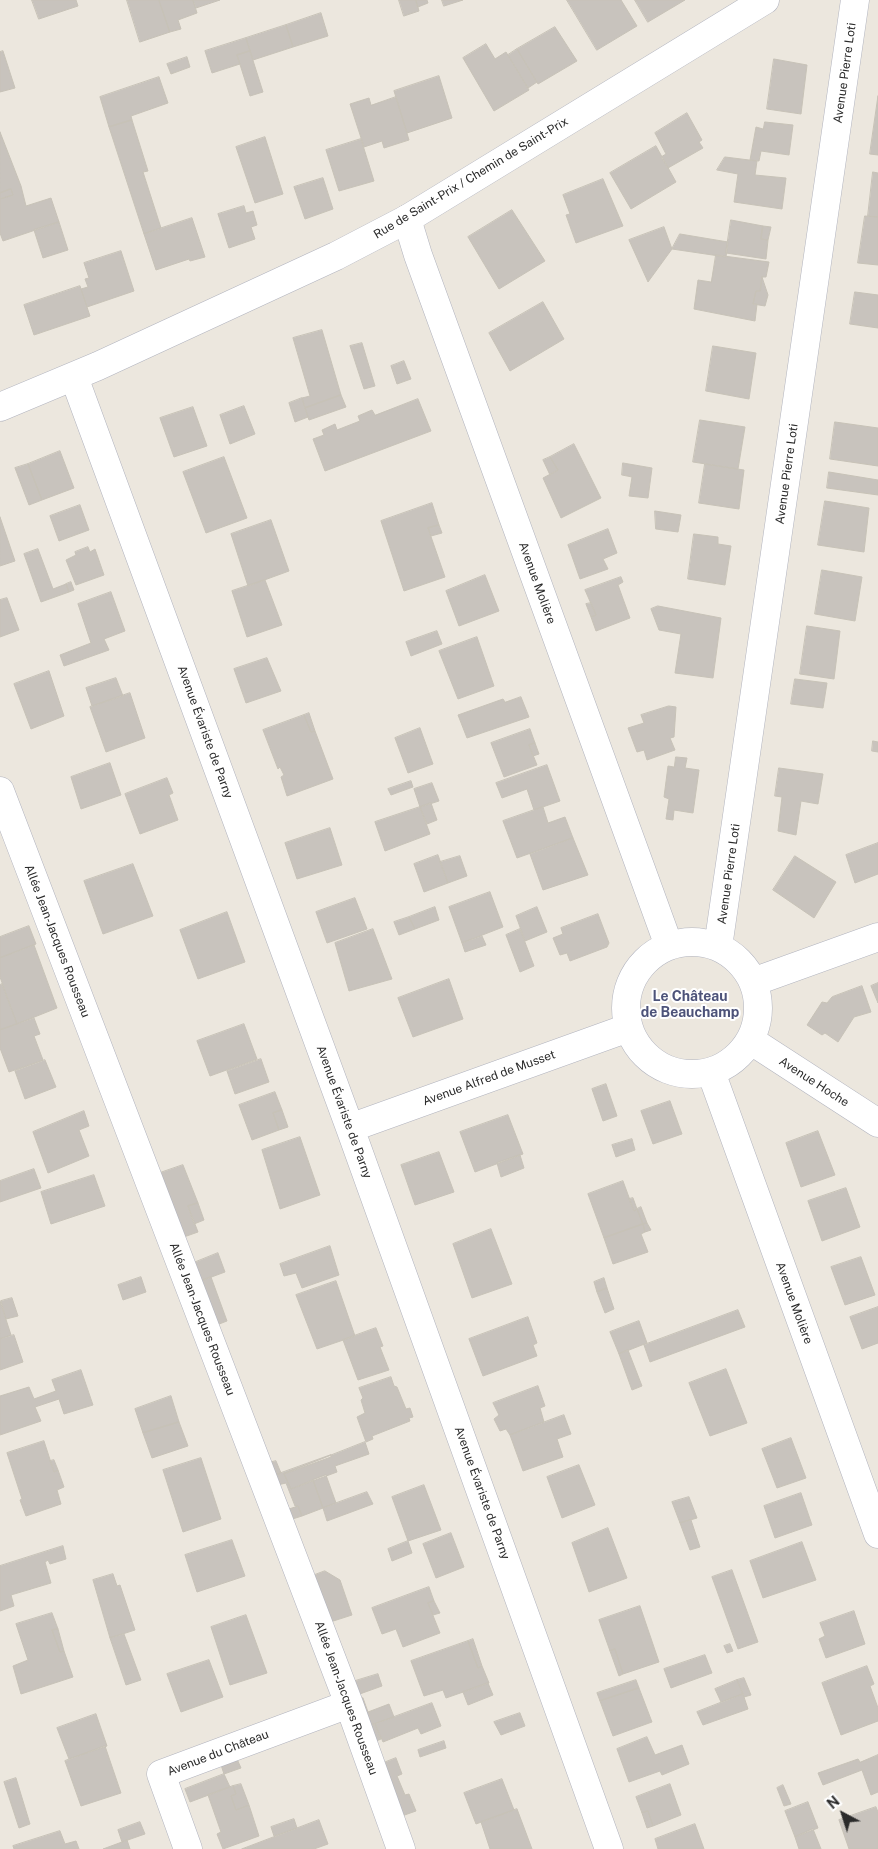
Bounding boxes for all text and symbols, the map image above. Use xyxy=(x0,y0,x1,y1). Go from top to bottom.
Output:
street label: Avenue Pierre Loti xyxy=(831,22,859,124)
street label: Rue de Saint-Prix / Chemin de Saint-Prix xyxy=(371,114,571,242)
street label: Avenue Pierre Loti xyxy=(773,423,801,525)
street label: Avenue Molière xyxy=(515,540,559,626)
street label: Avenue Évariste de Parny xyxy=(174,663,236,801)
street label: Avenue Pierre Loti xyxy=(715,823,743,925)
street label: Allée Jean-Jacques Rousseau xyxy=(21,862,93,1020)
district label: Le Château de Beauchamp xyxy=(641,989,739,1022)
street label: Avenue Évariste de Parny xyxy=(313,1043,375,1181)
street label: Avenue Alfred de Musset xyxy=(421,1047,557,1109)
street label: Avenue Hoche xyxy=(776,1054,852,1110)
street label: Allée Jean-Jacques Rousseau xyxy=(166,1240,238,1398)
street label: Avenue Molière xyxy=(772,1260,816,1346)
street label: Avenue Évariste de Parny xyxy=(451,1424,513,1562)
street label: Allée Jean-Jacques Rousseau xyxy=(311,1619,381,1777)
street label: Avenue du Château xyxy=(165,1727,271,1779)
north arrow xyxy=(818,1789,868,1839)
text: N xyxy=(824,1793,843,1812)

